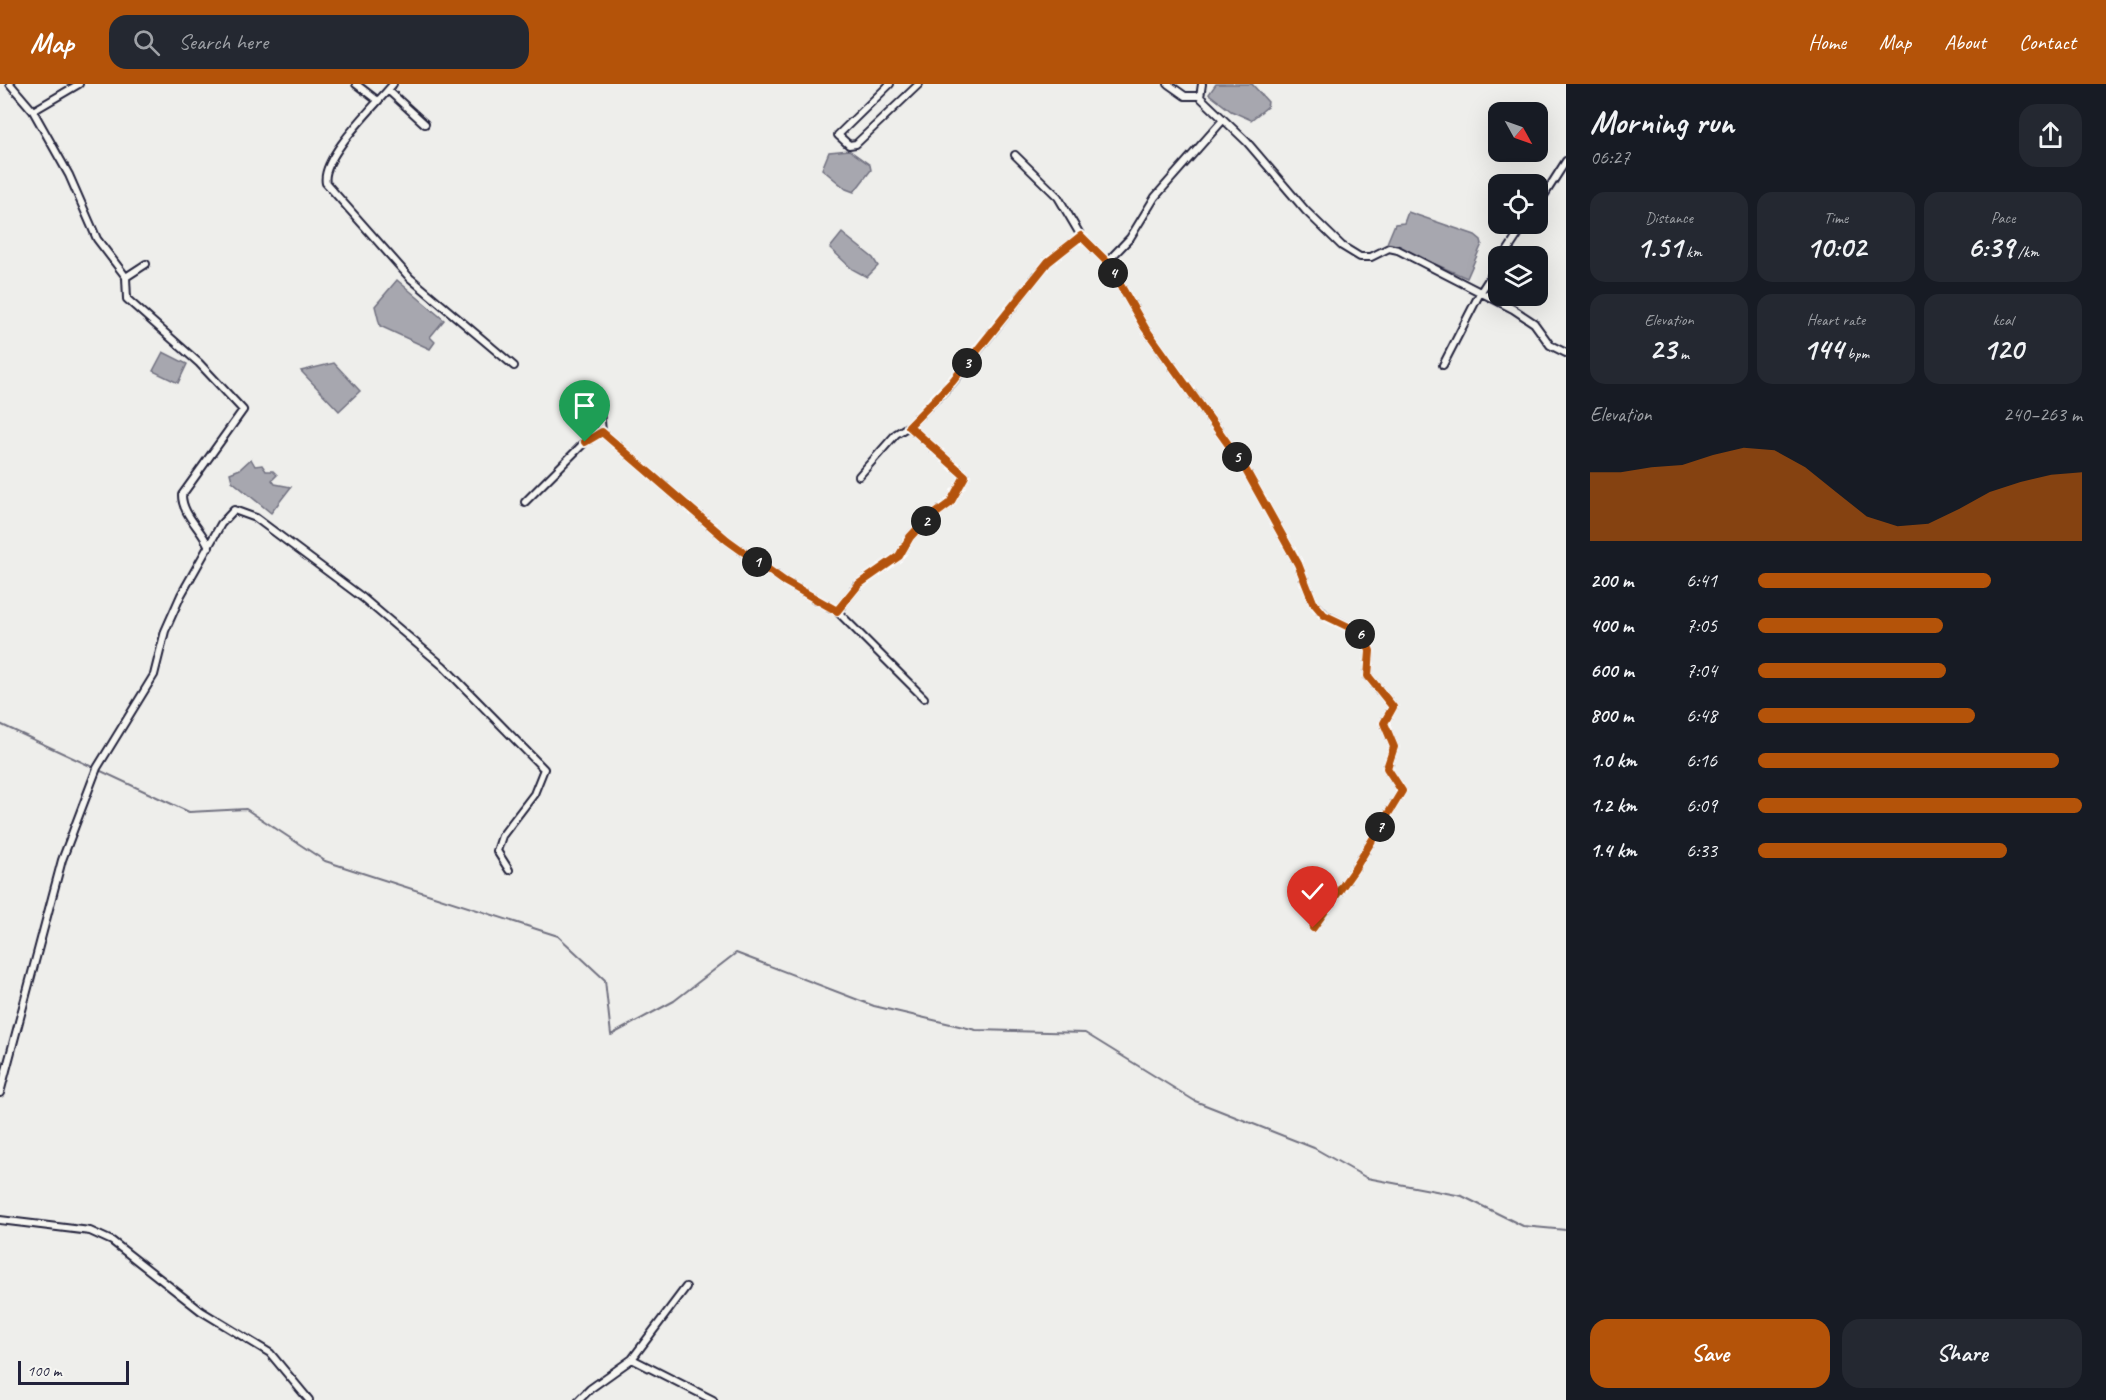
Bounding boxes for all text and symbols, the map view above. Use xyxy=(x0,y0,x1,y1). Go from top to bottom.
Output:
search box xyxy=(109,15,529,69)
text: Map xyxy=(30,25,73,60)
icon: search xyxy=(130,26,163,59)
text: Search here xyxy=(178,28,268,56)
text: Home xyxy=(1808,29,1846,55)
text: Map xyxy=(1879,29,1911,55)
text: About xyxy=(1944,29,1986,55)
text: Contact xyxy=(2019,29,2076,55)
text: Morning run xyxy=(1590,101,1734,143)
north arrow xyxy=(1488,102,1548,162)
map controls xyxy=(1488,102,1548,306)
button: share xyxy=(2019,104,2082,167)
text: 06:27 xyxy=(1590,145,1630,170)
button: locate xyxy=(1488,174,1548,234)
text: Distance xyxy=(1645,208,1693,228)
text: Time xyxy=(1824,208,1848,228)
text: Pace xyxy=(1991,208,2015,228)
text: 1.51 xyxy=(1636,228,1682,266)
text: 10:02 xyxy=(1806,228,1866,266)
text: 6:39 xyxy=(1967,228,2014,266)
text: km xyxy=(1682,242,1702,262)
text: /km xyxy=(2014,242,2039,262)
button: layers xyxy=(1488,246,1548,306)
pin: 4 xyxy=(1098,258,1128,288)
text: 4 xyxy=(1109,263,1117,283)
text: Elevation xyxy=(1644,310,1694,330)
text: Heart rate xyxy=(1807,310,1865,330)
text: kcal xyxy=(1992,310,2014,330)
text: 23 xyxy=(1649,330,1676,368)
text: 144 xyxy=(1803,330,1843,368)
text: 120 xyxy=(1983,330,2023,368)
text: m xyxy=(1676,344,1689,364)
text: bpm xyxy=(1843,344,1869,364)
pin: 3 xyxy=(952,348,982,378)
text: 3 xyxy=(963,353,971,373)
pin xyxy=(559,380,610,442)
icon: arrive xyxy=(568,389,601,422)
text: Elevation xyxy=(1590,402,1652,427)
text: 240–263 m xyxy=(2003,402,2082,427)
pin: 5 xyxy=(1222,442,1252,472)
text: 5 xyxy=(1234,447,1240,467)
pin: 2 xyxy=(911,506,941,536)
text: 2 xyxy=(922,511,930,531)
pin: 1 xyxy=(742,547,772,577)
text: 1 xyxy=(753,552,761,572)
text: 200 m xyxy=(1590,568,1633,593)
text: 6:41 xyxy=(1686,568,1717,593)
text: 400 m xyxy=(1590,613,1633,638)
text: 7:05 xyxy=(1686,613,1717,638)
pin: 6 xyxy=(1345,619,1375,649)
text: 6 xyxy=(1356,624,1364,644)
text: 600 m xyxy=(1590,658,1634,683)
text: 7:04 xyxy=(1686,658,1717,683)
text: 800 m xyxy=(1590,703,1633,728)
text: 6:48 xyxy=(1686,703,1717,728)
text: 1.0 km xyxy=(1590,748,1637,773)
text: 6:16 xyxy=(1686,748,1717,773)
text: 1.2 km xyxy=(1590,793,1637,818)
text: 6:09 xyxy=(1686,793,1717,818)
pin: 7 xyxy=(1365,812,1395,842)
text: 7 xyxy=(1376,817,1384,837)
text: 1.4 km xyxy=(1590,838,1637,863)
text: 6:33 xyxy=(1686,838,1717,863)
pin xyxy=(1287,866,1338,928)
icon: check xyxy=(1296,875,1329,908)
button: Save xyxy=(1590,1319,1830,1388)
button: Share xyxy=(1842,1319,2082,1388)
scale bar xyxy=(18,1358,129,1386)
text: 100 m xyxy=(27,1361,61,1381)

